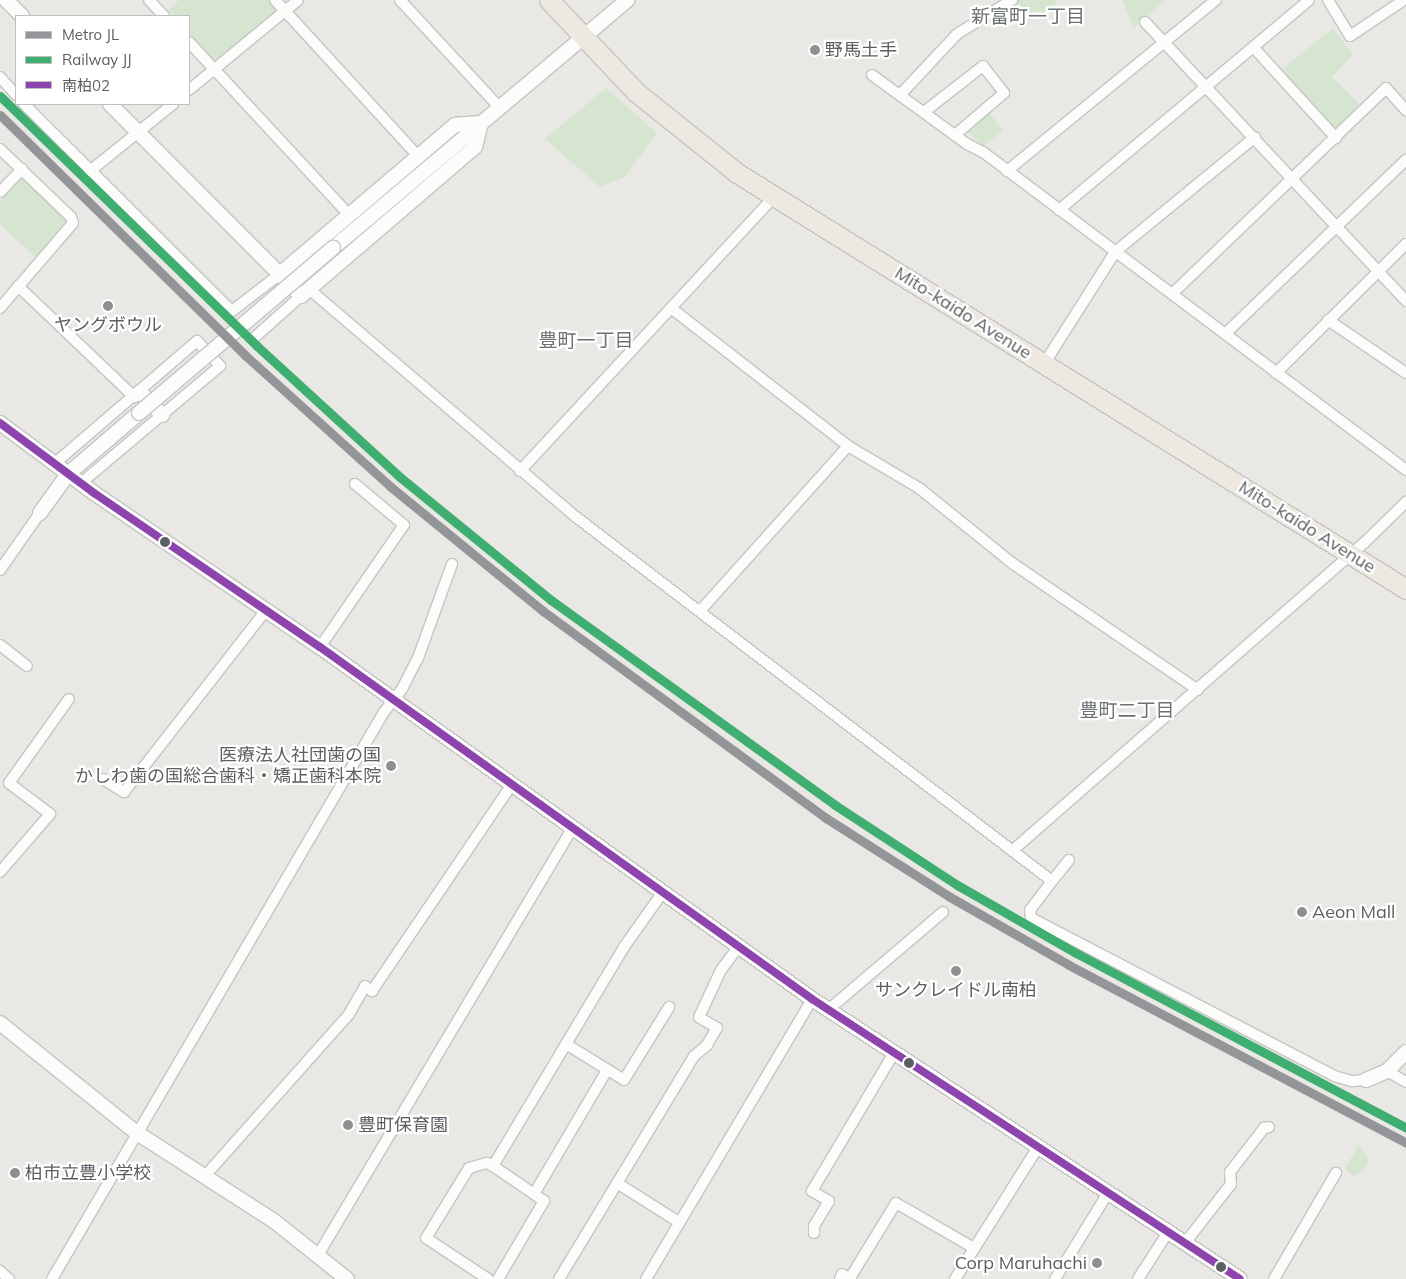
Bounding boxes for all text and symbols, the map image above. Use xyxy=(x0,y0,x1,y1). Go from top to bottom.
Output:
district label: 新富町一丁目 xyxy=(971,6,1085,28)
legend xyxy=(15,15,190,105)
text: Metro JL xyxy=(62,25,119,44)
place label: 野馬土手 xyxy=(825,39,897,61)
marker: 野馬土手 xyxy=(809,44,821,56)
text: Railway JJ xyxy=(62,50,132,69)
text: 南柏02 xyxy=(62,76,110,95)
street label: Mito-kaido Avenue xyxy=(891,262,1035,364)
marker: ヤングボウル xyxy=(102,300,114,312)
place label: ヤングボウル xyxy=(54,314,162,336)
district label: 豊町一丁目 xyxy=(539,330,633,352)
street label: Mito-kaido Avenue xyxy=(1235,476,1379,578)
unlabelled marker xyxy=(160,537,170,547)
district label: 豊町二丁目 xyxy=(1080,700,1174,722)
place label: 医療法人社団歯の国 かしわ歯の国総合歯科・矯正歯科本院 xyxy=(75,745,381,788)
marker: 医療法人社団歯の国 かしわ歯の国総合歯科・矯正歯科本院 xyxy=(385,760,397,772)
place label: Aeon Mall xyxy=(1312,901,1395,923)
marker: Aeon Mall xyxy=(1296,906,1308,918)
marker: サンクレイドル南柏 xyxy=(950,965,962,977)
place label: サンクレイドル南柏 xyxy=(875,979,1037,1001)
unlabelled marker xyxy=(904,1058,914,1068)
place label: 豊町保育園 xyxy=(358,1114,448,1136)
marker: 豊町保育園 xyxy=(342,1119,354,1131)
place label: 柏市立豊小学校 xyxy=(25,1162,151,1184)
marker: 柏市立豊小学校 xyxy=(9,1167,21,1179)
place label: Corp Maruhachi xyxy=(955,1252,1087,1274)
marker: Corp Maruhachi xyxy=(1091,1257,1103,1269)
unlabelled marker xyxy=(1216,1262,1226,1272)

